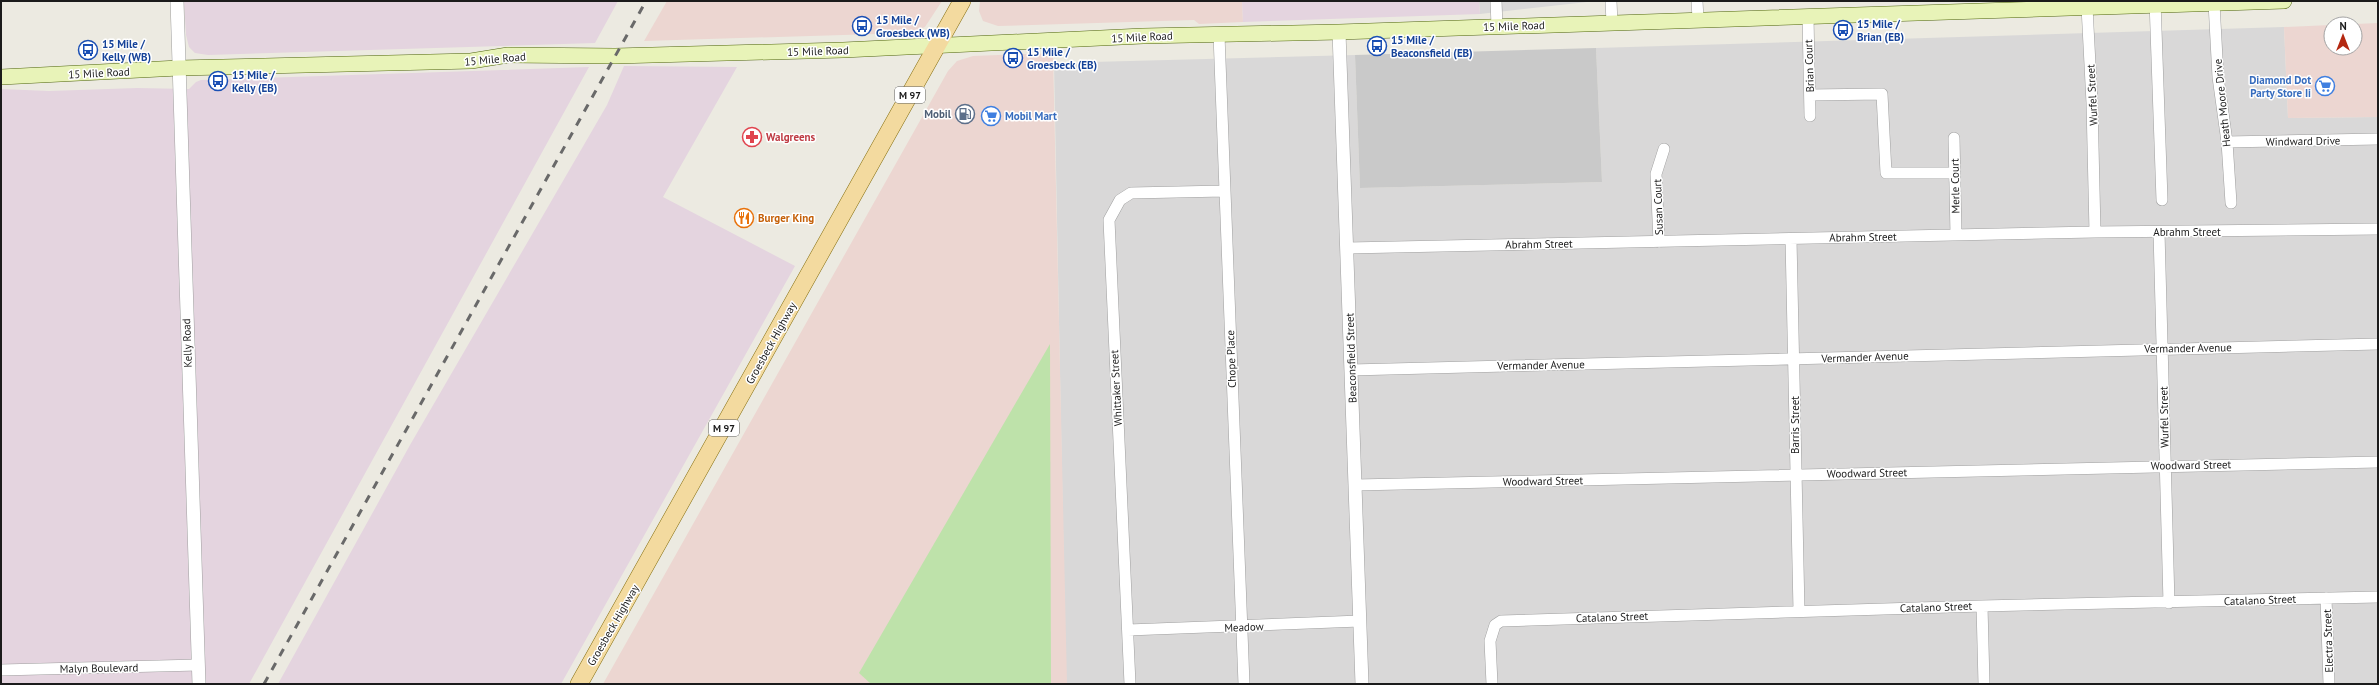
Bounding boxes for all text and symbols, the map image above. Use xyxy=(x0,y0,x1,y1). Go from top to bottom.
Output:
place label: 15 Mile / Groesbeck (WB) xyxy=(876,13,950,40)
bus stop icon: 15 Mile / Groesbeck (WB) xyxy=(851,15,873,37)
north arrow xyxy=(2323,16,2363,56)
place label: 15 Mile / Brian (EB) xyxy=(1857,17,1904,44)
street label: 15 Mile Road xyxy=(1483,18,1545,34)
bus stop icon: 15 Mile / Brian (EB) xyxy=(1832,19,1854,41)
text: N xyxy=(2339,19,2347,33)
street label: 15 Mile Road xyxy=(1111,28,1173,46)
place label: 15 Mile / Beaconsfield (EB) xyxy=(1391,33,1473,60)
bus stop icon: 15 Mile / Beaconsfield (EB) xyxy=(1366,35,1388,57)
place label: 15 Mile / Kelly (WB) xyxy=(102,37,151,64)
bus stop icon: 15 Mile / Kelly (WB) xyxy=(77,39,99,61)
street label: Brian Court xyxy=(1801,39,1817,93)
street label: 15 Mile Road xyxy=(787,43,849,59)
place label: 15 Mile / Groesbeck (EB) xyxy=(1027,45,1097,72)
bus stop icon: 15 Mile / Groesbeck (EB) xyxy=(1002,47,1024,69)
street label: 15 Mile Road xyxy=(464,49,526,69)
street label: Heath Moore Drive xyxy=(2210,58,2234,148)
street label: 15 Mile Road xyxy=(68,64,130,82)
street label: Wurfel Street xyxy=(2083,64,2101,126)
place label: 15 Mile / Kelly (EB) xyxy=(232,68,277,95)
bus stop icon: 15 Mile / Kelly (EB) xyxy=(207,70,229,92)
place label: Diamond Dot Party Store Ii xyxy=(2249,73,2311,100)
supermarket icon: Diamond Dot Party Store Ii xyxy=(2314,75,2336,97)
road number: M 97 xyxy=(895,87,925,103)
fuel station icon: Mobil xyxy=(954,103,976,125)
supermarket icon: Mobil Mart xyxy=(980,105,1002,127)
place label: Mobil xyxy=(924,107,952,121)
place label: Mobil Mart xyxy=(1005,109,1057,123)
pharmacy icon: Walgreens xyxy=(741,126,763,148)
place label: Walgreens xyxy=(766,130,816,144)
street label: Windward Drive xyxy=(2265,133,2341,149)
street label: Merle Court xyxy=(1948,158,1962,214)
street label: Susan Court xyxy=(1650,178,1666,235)
restaurant icon: Burger King xyxy=(733,207,755,229)
place label: Burger King xyxy=(758,211,814,225)
street label: Abrahm Street xyxy=(2153,225,2221,239)
street label: Abrahm Street xyxy=(1829,229,1897,245)
street label: Abrahm Street xyxy=(1505,236,1573,252)
street label: Groesbeck Highway xyxy=(743,299,800,387)
street label: Beaconsfield Street xyxy=(1342,312,1360,403)
street label: Kelly Road xyxy=(179,318,195,368)
street label: Chope Place xyxy=(1223,329,1239,388)
street label: Vermander Avenue xyxy=(2143,340,2232,356)
street label: Vermander Avenue xyxy=(1820,348,1909,366)
street label: Whittaker Street xyxy=(1107,349,1125,427)
street label: Vermander Avenue xyxy=(1496,357,1585,373)
street label: Wurfel Street xyxy=(2156,386,2172,448)
street label: Barris Street xyxy=(1788,396,1802,454)
road number: M 97 xyxy=(709,420,739,436)
street label: Woodward Street xyxy=(2151,457,2232,473)
street label: Woodward Street xyxy=(1827,465,1908,481)
street label: Woodward Street xyxy=(1503,473,1584,489)
street label: Groesbeck Highway xyxy=(584,581,642,668)
street label: Catalano Street xyxy=(2224,592,2297,608)
street label: Catalano Street xyxy=(1900,599,1973,615)
street label: Catalano Street xyxy=(1576,609,1649,625)
street label: Electra Street xyxy=(2320,609,2336,673)
street label: Meadow xyxy=(1224,619,1264,635)
street label: Malyn Boulevard xyxy=(60,660,139,676)

